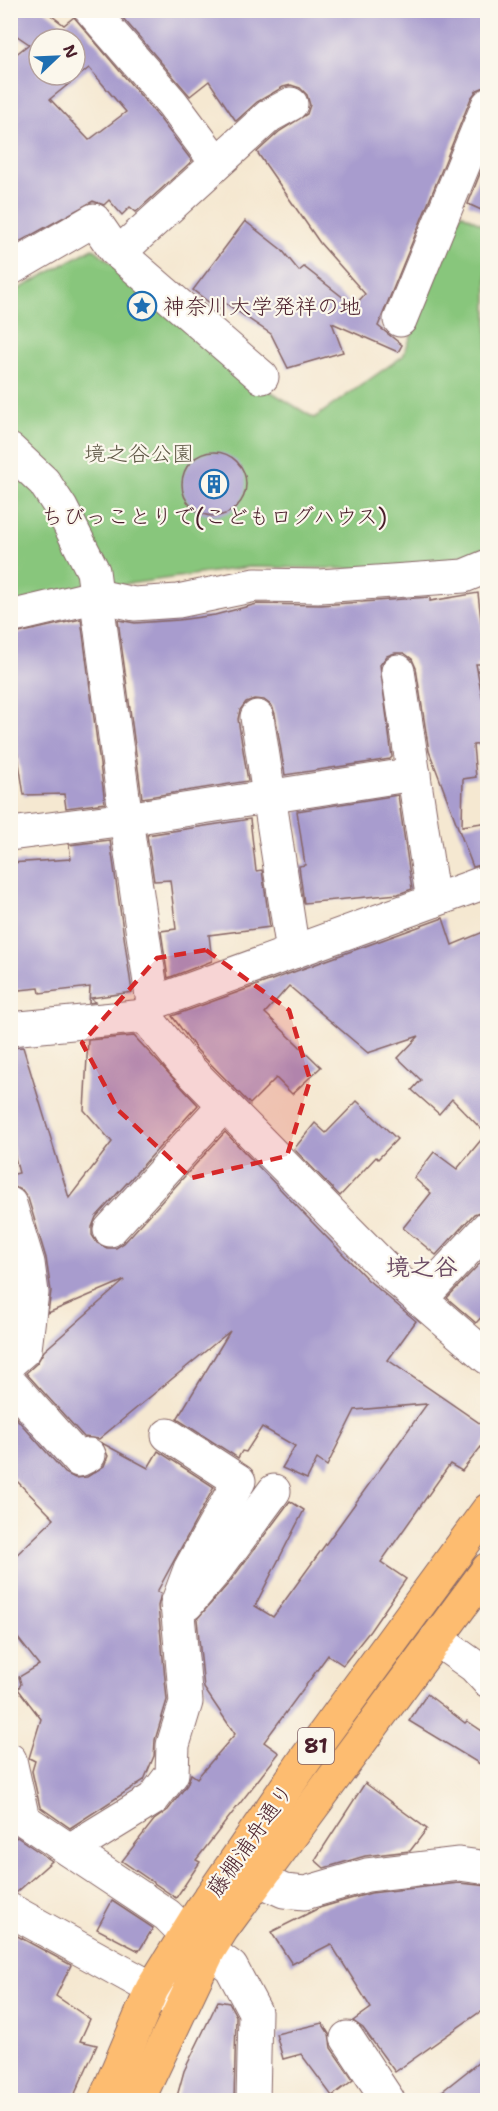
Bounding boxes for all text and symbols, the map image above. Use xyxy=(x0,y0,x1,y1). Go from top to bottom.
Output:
north arrow xyxy=(27,27,87,87)
text: N xyxy=(58,41,82,61)
place icon: 神奈川大学発祥の地 xyxy=(126,290,158,322)
place label: 神奈川大学発祥の地 xyxy=(163,292,361,321)
park label: 境之谷公園 xyxy=(84,439,194,468)
building icon: ちびっことりで(こどもログハウス) xyxy=(198,468,230,500)
place label: ちびっことりで(こどもログハウス) xyxy=(41,502,387,531)
district label: 境之谷 xyxy=(386,1251,458,1283)
road number: 81 xyxy=(298,1728,334,1764)
street label: 藤棚浦舟通り xyxy=(200,1778,300,1902)

